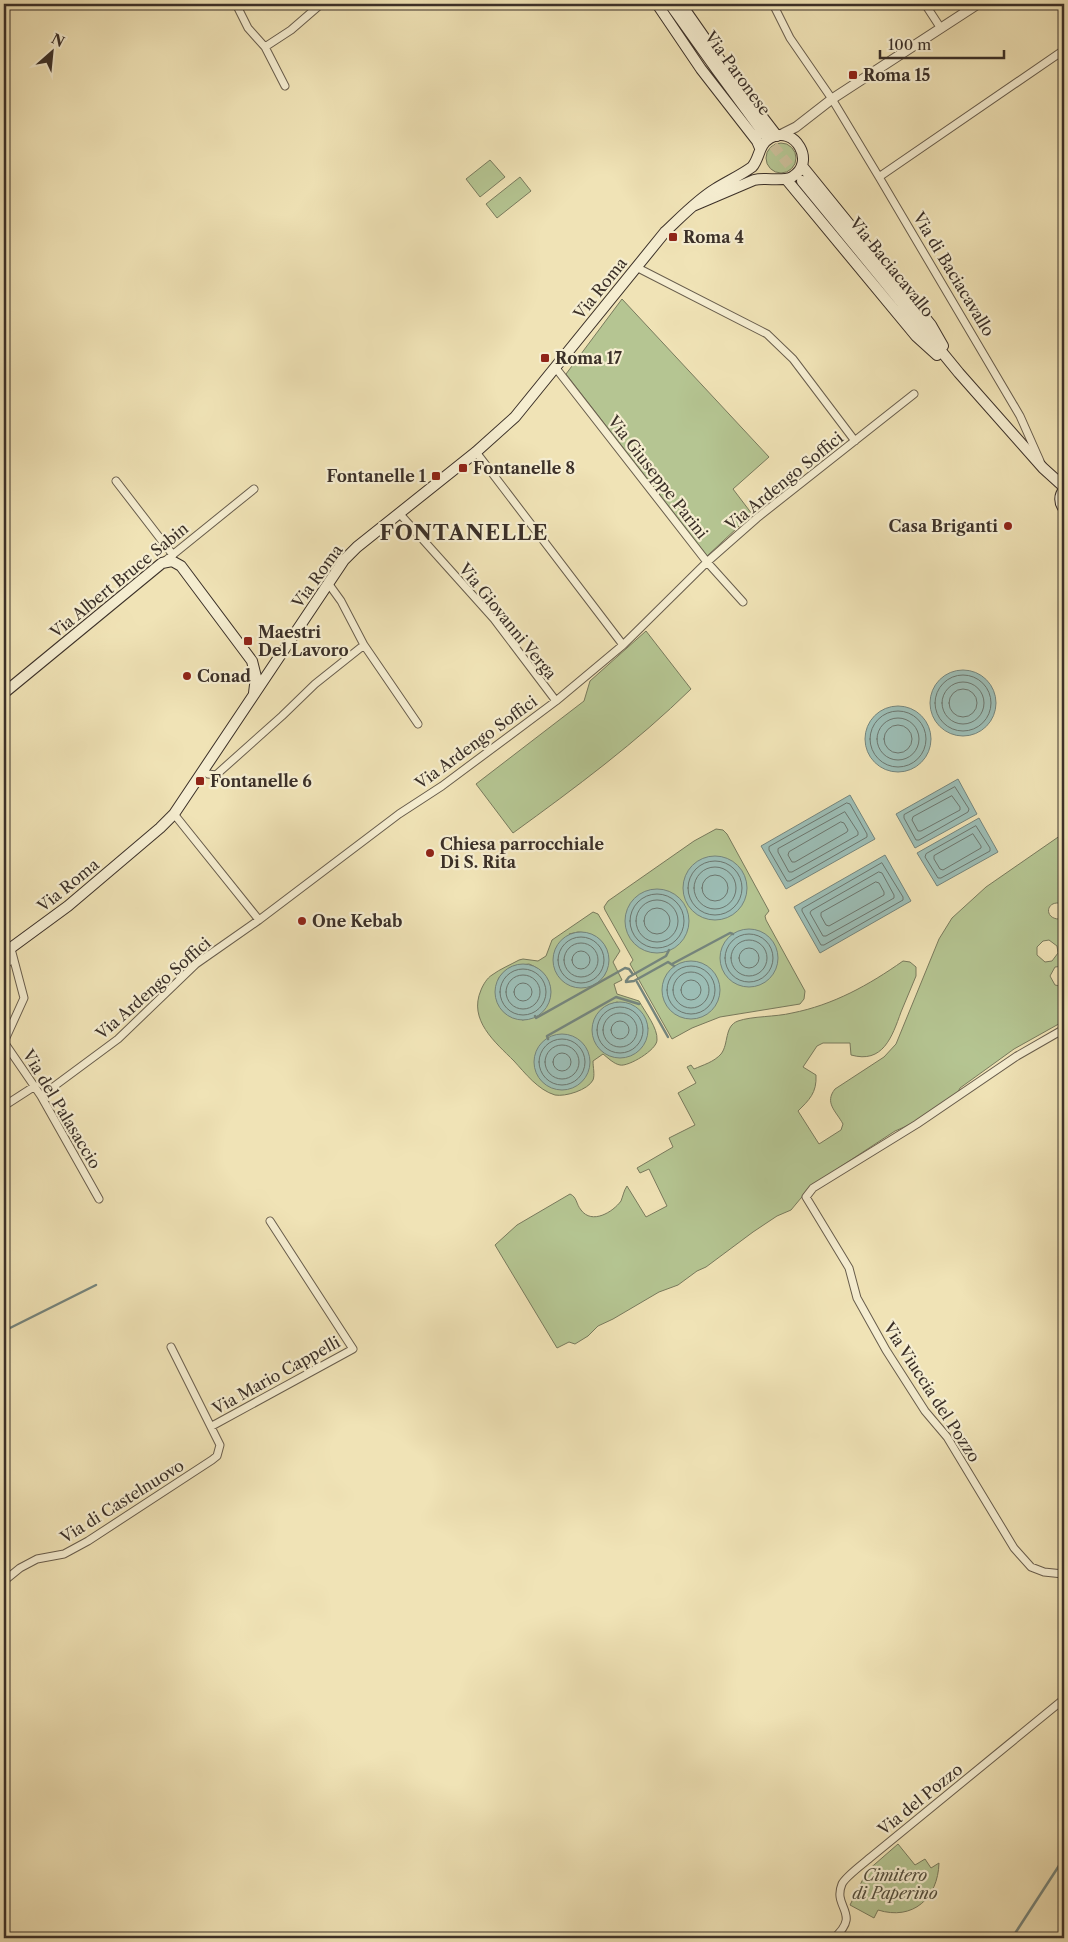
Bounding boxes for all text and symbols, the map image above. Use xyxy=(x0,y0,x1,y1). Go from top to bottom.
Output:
street label: Via Paronese xyxy=(700,26,775,119)
north arrow xyxy=(28,28,78,78)
scale bar xyxy=(880,28,1004,60)
text: N xyxy=(48,30,67,51)
text: 100 m xyxy=(888,35,931,54)
place label: Roma 15 xyxy=(863,65,931,85)
marker: Roma 15 xyxy=(847,69,859,81)
street label: Via di Baciacavallo xyxy=(908,207,999,340)
street label: Via Baciacavallo xyxy=(845,212,938,321)
place label: Roma 4 xyxy=(683,227,744,247)
marker: Roma 4 xyxy=(667,231,679,243)
street label: Via Roma xyxy=(568,253,631,324)
place label: Roma 17 xyxy=(555,348,623,368)
marker: Roma 17 xyxy=(539,352,551,364)
street label: Via Giuseppe Parini xyxy=(603,411,712,543)
street label: Via Ardengo Soffici xyxy=(720,427,847,535)
place label: Fontanelle 8 xyxy=(473,458,575,478)
marker: Fontanelle 8 xyxy=(457,462,469,474)
place label: Fontanelle 1 xyxy=(326,466,427,486)
marker: Fontanelle 1 xyxy=(430,470,442,482)
place label: Casa Briganti xyxy=(888,516,998,536)
street label: Via Albert Bruce Sabin xyxy=(45,518,192,643)
district label: FONTANELLE xyxy=(380,520,549,545)
marker: Casa Briganti xyxy=(1002,520,1014,532)
street label: Via Roma xyxy=(287,540,347,612)
street label: Via Giovanni Verga xyxy=(454,558,561,684)
place label: Maestri Del Lavoro xyxy=(258,622,349,660)
marker: Maestri Del Lavoro xyxy=(242,635,254,647)
place label: Conad xyxy=(197,666,251,686)
marker: Conad xyxy=(181,670,193,682)
street label: Via Ardengo Soffici xyxy=(410,691,541,794)
place label: Fontanelle 6 xyxy=(210,771,312,791)
marker: Fontanelle 6 xyxy=(194,775,206,787)
place label: Chiesa parrocchiale Di S. Rita xyxy=(440,834,604,872)
marker: Chiesa parrocchiale Di S. Rita xyxy=(424,847,436,859)
street label: Via Roma xyxy=(32,854,103,917)
place label: One Kebab xyxy=(312,911,402,931)
marker: One Kebab xyxy=(296,915,308,927)
street label: Via Ardengo Soffici xyxy=(91,933,215,1044)
street label: Via del Palasaccio xyxy=(18,1045,106,1172)
street label: Via Viuccia del Pozzo xyxy=(879,1317,985,1466)
street label: Via Mario Cappelli xyxy=(208,1332,343,1419)
street label: Via di Castelnuovo xyxy=(56,1455,188,1548)
street label: Via del Pozzo xyxy=(873,1759,966,1840)
park label: Cimitero di Paperino xyxy=(852,1865,938,1903)

